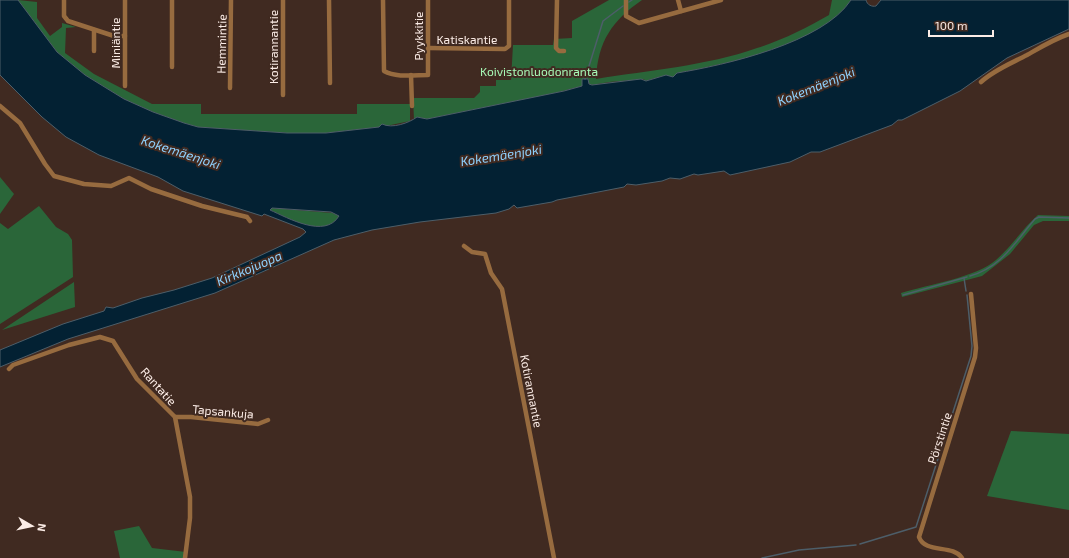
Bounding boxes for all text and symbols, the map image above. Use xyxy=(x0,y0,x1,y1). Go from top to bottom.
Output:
street label: Kotirannantie xyxy=(266,10,280,84)
street label: Pyykkitie xyxy=(411,12,425,60)
scale bar xyxy=(929,12,993,38)
street label: Hemmintie xyxy=(213,14,229,74)
street label: Miniäntie xyxy=(108,17,122,69)
text: 100 m xyxy=(935,18,967,32)
street label: Katiskantie xyxy=(437,32,498,46)
water label: Kokemäenjoki xyxy=(775,63,857,109)
park label: Koivistonluodonranta xyxy=(480,64,598,78)
water label: Kokemäenjoki xyxy=(139,132,223,172)
water label: Kokemäenjoki xyxy=(459,141,543,169)
water label: Kirkkojuopa xyxy=(214,247,284,289)
street label: Kotirannantie xyxy=(518,353,546,429)
street label: Rantatie xyxy=(138,364,180,408)
street label: Tapsankuja xyxy=(192,401,254,422)
street label: Pörstintie xyxy=(924,411,954,465)
north arrow xyxy=(12,506,52,546)
text: N xyxy=(35,523,49,533)

